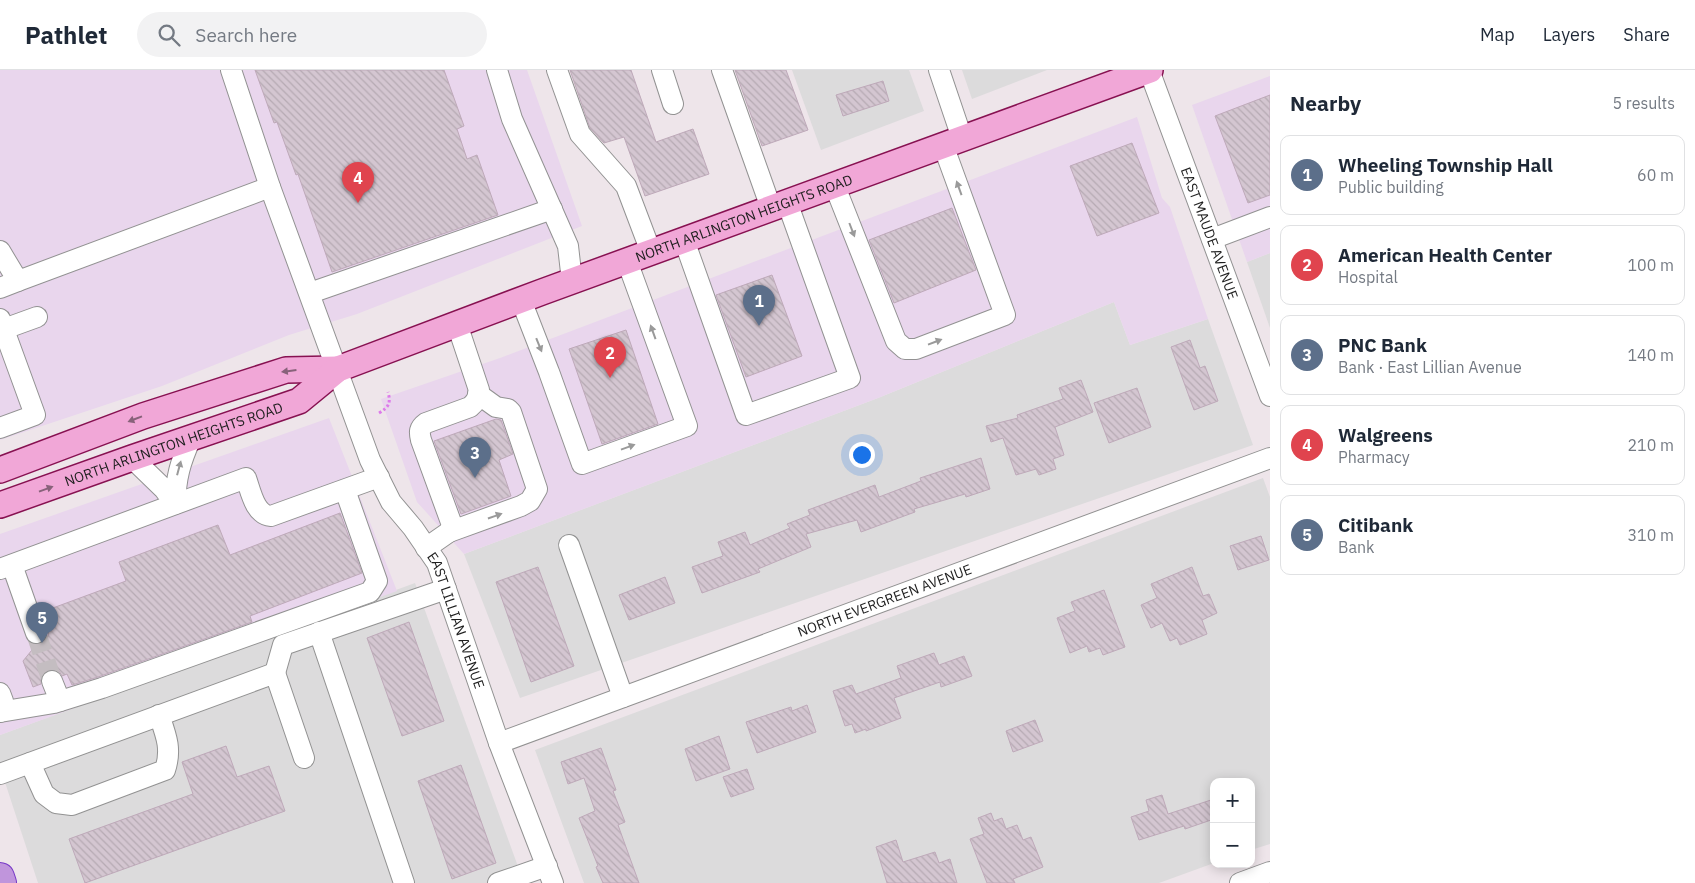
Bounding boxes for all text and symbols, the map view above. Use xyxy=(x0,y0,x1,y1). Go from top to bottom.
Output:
search box xyxy=(137,12,487,57)
text: Pathlet xyxy=(25,19,107,51)
icon: search xyxy=(155,21,183,49)
text: Search here xyxy=(195,23,297,47)
text: Map xyxy=(1480,23,1515,46)
text: Layers xyxy=(1543,23,1595,46)
text: Share xyxy=(1623,23,1670,46)
text: Nearby xyxy=(1290,89,1361,117)
text: 5 results xyxy=(1612,93,1675,113)
text: Wheeling Township Hall xyxy=(1338,153,1553,177)
pin: 4 xyxy=(342,162,374,203)
street label: EAST MAUDE AVENUE xyxy=(1177,165,1242,302)
text: 1 xyxy=(1302,165,1312,185)
text: 60 m xyxy=(1637,165,1674,185)
street label: NORTH ARLINGTON HEIGHTS ROAD xyxy=(633,170,855,266)
text: Public building xyxy=(1338,177,1444,197)
one-way arrow xyxy=(955,180,963,195)
one-way arrow xyxy=(849,223,857,237)
text: American Health Center xyxy=(1338,243,1552,267)
text: 2 xyxy=(1302,255,1312,275)
text: 100 m xyxy=(1627,255,1674,275)
text: Hospital xyxy=(1338,267,1398,287)
pin: 1 xyxy=(743,285,775,326)
one-way arrow xyxy=(649,324,657,339)
text: PNC Bank xyxy=(1338,333,1427,357)
pin: 2 xyxy=(594,337,626,378)
one-way arrow xyxy=(535,338,543,352)
one-way arrow xyxy=(927,338,942,345)
text: 3 xyxy=(1302,345,1312,365)
text: 140 m xyxy=(1627,345,1674,365)
text: Bank · East Lillian Avenue xyxy=(1338,357,1522,377)
one-way arrow xyxy=(281,367,297,375)
street label: NORTH ARLINGTON HEIGHTS ROAD xyxy=(62,398,285,490)
one-way arrow xyxy=(127,416,142,424)
text: Walgreens xyxy=(1338,423,1433,447)
text: 4 xyxy=(1302,435,1312,455)
text: 210 m xyxy=(1627,435,1674,455)
pin: 3 xyxy=(459,437,491,478)
your location xyxy=(849,442,875,468)
one-way arrow xyxy=(621,443,636,451)
text: Pharmacy xyxy=(1338,447,1410,467)
one-way arrow xyxy=(176,460,184,475)
one-way arrow xyxy=(39,485,54,493)
one-way arrow xyxy=(488,511,503,519)
text: Citibank xyxy=(1338,513,1413,537)
text: 5 xyxy=(1302,525,1312,545)
text: 310 m xyxy=(1627,525,1674,545)
text: Bank xyxy=(1338,537,1375,557)
street label: EAST LILLIAN AVENUE xyxy=(423,549,489,691)
street label: NORTH EVERGREEN AVENUE xyxy=(795,560,974,641)
pin: 5 xyxy=(26,602,58,643)
map controls xyxy=(1210,778,1255,868)
button: + xyxy=(1210,778,1255,823)
button: − xyxy=(1210,823,1255,868)

